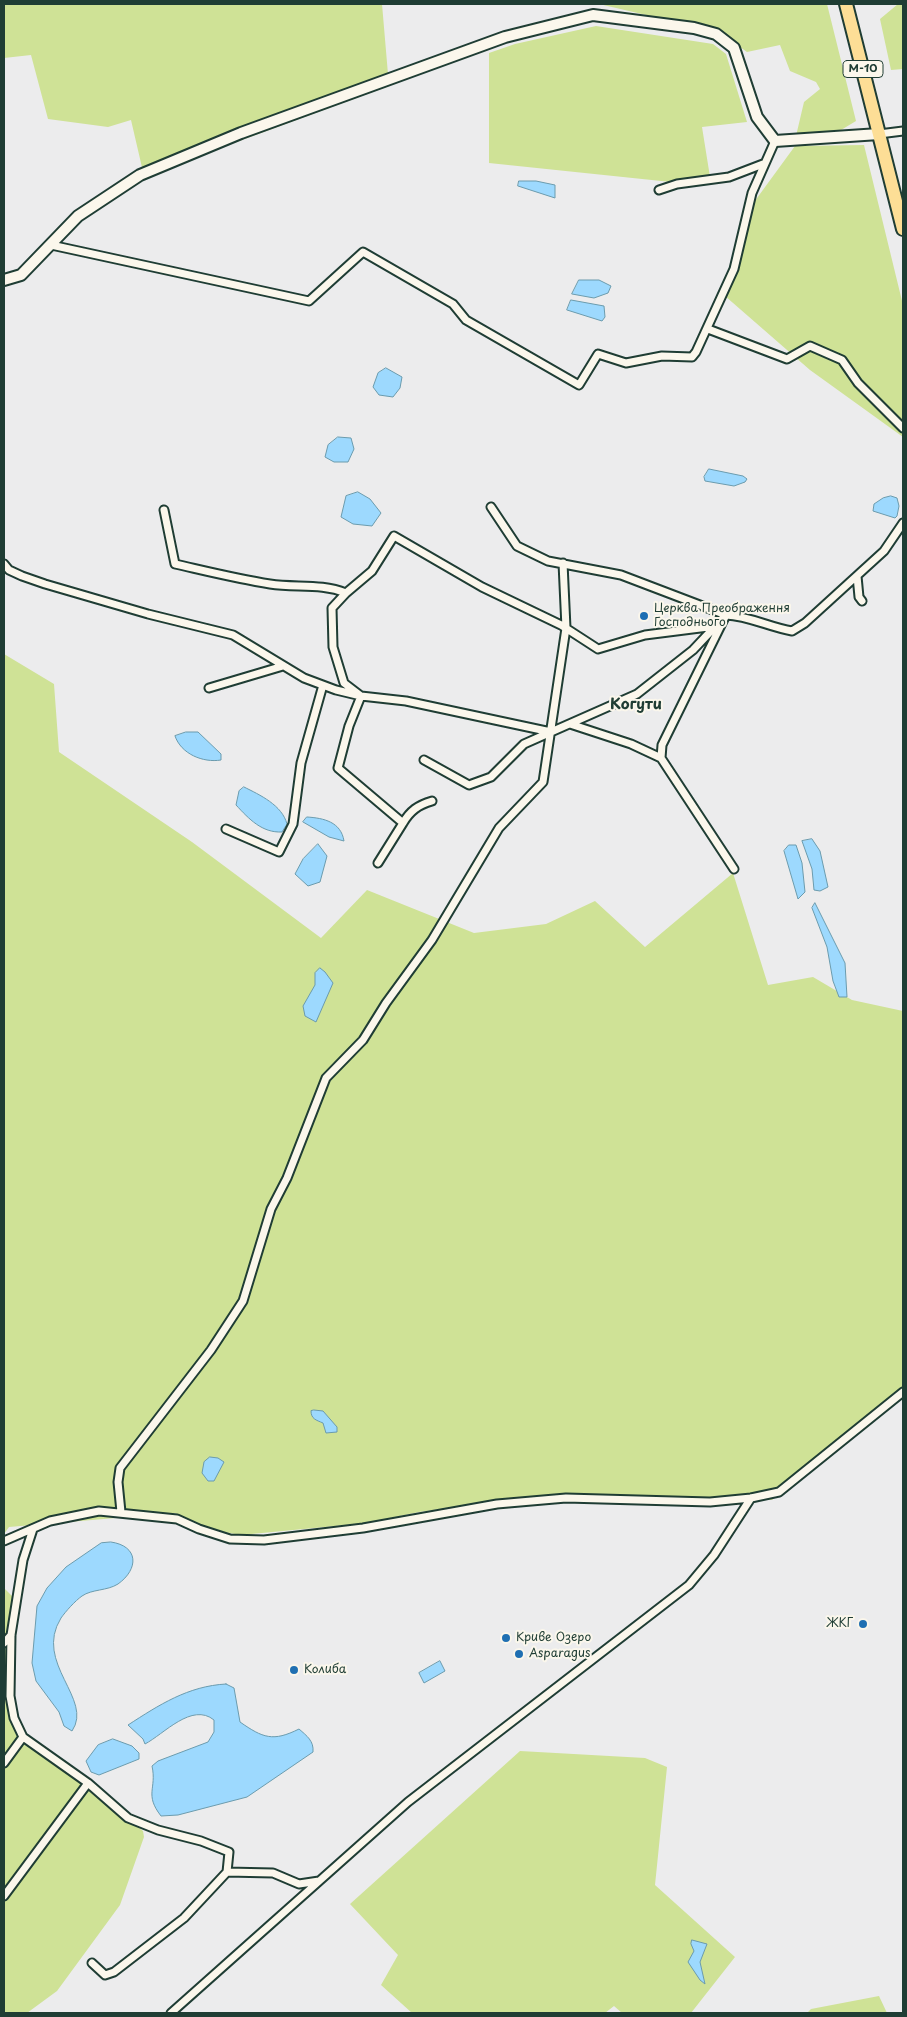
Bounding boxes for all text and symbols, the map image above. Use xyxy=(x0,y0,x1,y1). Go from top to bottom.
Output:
road number: М-10 xyxy=(843,61,883,78)
place label: Церква Преображення Господнього xyxy=(654,602,790,630)
marker: Церква Преображення Господнього xyxy=(638,610,650,622)
district label: Когути xyxy=(610,696,662,714)
place label: ЖКГ xyxy=(827,1617,853,1631)
marker: ЖКГ xyxy=(857,1618,869,1630)
place label: Криве Озеро xyxy=(516,1631,591,1645)
marker: Криве Озеро xyxy=(500,1632,512,1644)
place label: Asparagus xyxy=(529,1647,590,1661)
marker: Asparagus xyxy=(513,1648,525,1660)
place label: Колиба xyxy=(304,1663,346,1677)
marker: Колиба xyxy=(288,1664,300,1676)

